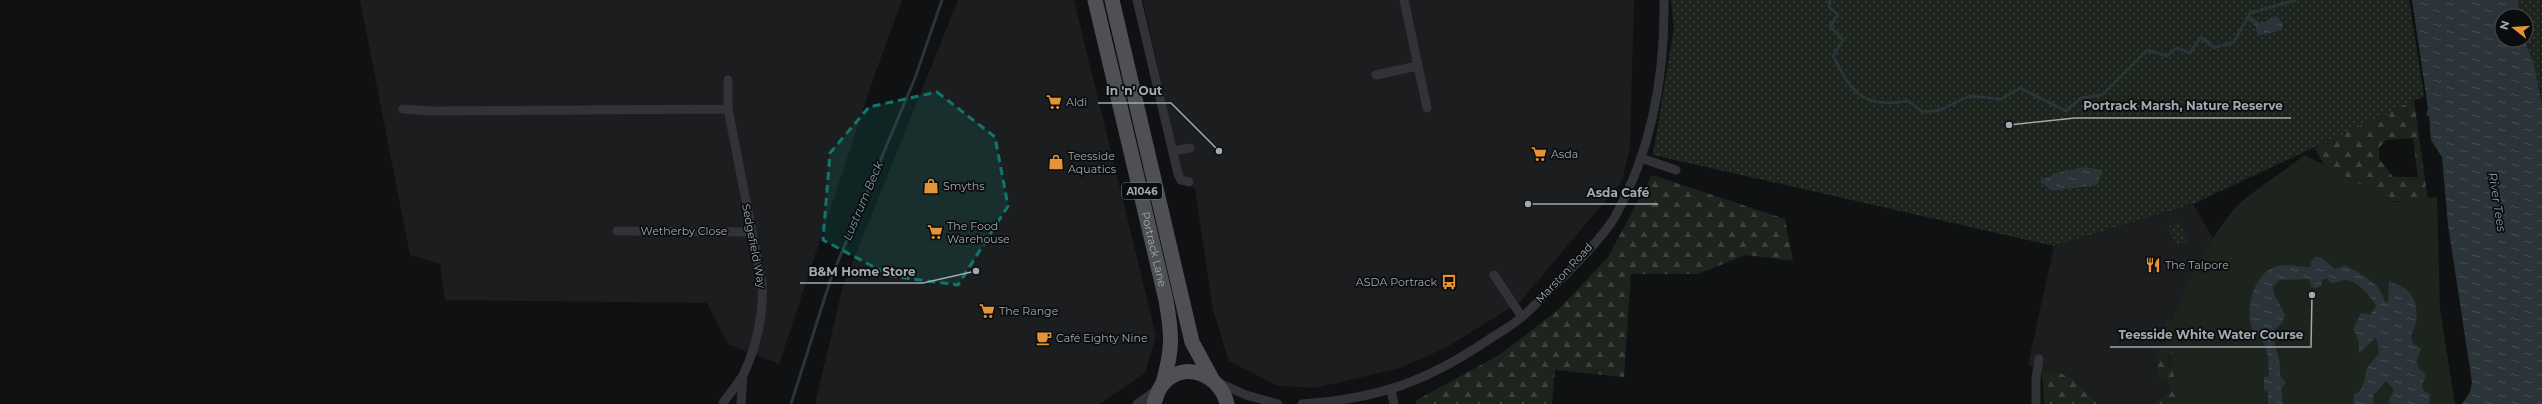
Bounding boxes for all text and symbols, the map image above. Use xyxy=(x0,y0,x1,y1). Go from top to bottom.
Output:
north arrow xyxy=(2494,8,2534,48)
text: N xyxy=(2496,19,2512,31)
callout: In 'n' Out xyxy=(1098,79,1171,103)
text: In 'n' Out xyxy=(1106,83,1163,98)
supermarket icon: Aldi xyxy=(1045,93,1063,111)
callout: Portrack Marsh, Nature Reserve xyxy=(2075,94,2291,118)
place label: Aldi xyxy=(1066,95,1087,109)
text: Portrack Marsh, Nature Reserve xyxy=(2083,98,2283,113)
supermarket icon: Asda xyxy=(1530,145,1548,163)
place label: Asda xyxy=(1551,147,1578,161)
place label: Teesside Aquatics xyxy=(1068,149,1117,176)
shop icon: Teesside Aquatics xyxy=(1047,153,1065,171)
water label: Lustrum Beck xyxy=(839,158,886,243)
water label: River Tees xyxy=(2485,171,2510,233)
shop icon: Smyths xyxy=(922,177,940,195)
place label: Smyths xyxy=(943,179,985,193)
callout: Asda Café xyxy=(1579,180,1658,204)
road number: A1046 xyxy=(1122,183,1162,199)
text: Asda Café xyxy=(1586,185,1650,200)
street label: Sedgefield Way xyxy=(739,203,769,289)
street label: Portrack Lane xyxy=(1138,210,1170,288)
place label: The Food Warehouse xyxy=(947,219,1010,246)
supermarket icon: The Food Warehouse xyxy=(926,223,944,241)
street label: Wetherby Close xyxy=(641,224,728,238)
street label: Marston Road xyxy=(1533,240,1595,306)
restaurant icon: The Talpore xyxy=(2144,256,2162,274)
place label: The Talpore xyxy=(2165,258,2229,272)
callout: B&M Home Store xyxy=(800,259,923,283)
text: B&M Home Store xyxy=(808,264,916,279)
bus stop icon: ASDA Portrack xyxy=(1440,273,1458,291)
place label: ASDA Portrack xyxy=(1356,275,1437,289)
supermarket icon: The Range xyxy=(978,302,996,320)
place label: The Range xyxy=(999,304,1059,318)
callout: Teesside White Water Course xyxy=(2110,323,2311,347)
text: Teesside White Water Course xyxy=(2119,327,2304,342)
cafe icon: Café Eighty Nine xyxy=(1035,329,1053,347)
place label: Café Eighty Nine xyxy=(1056,331,1148,345)

